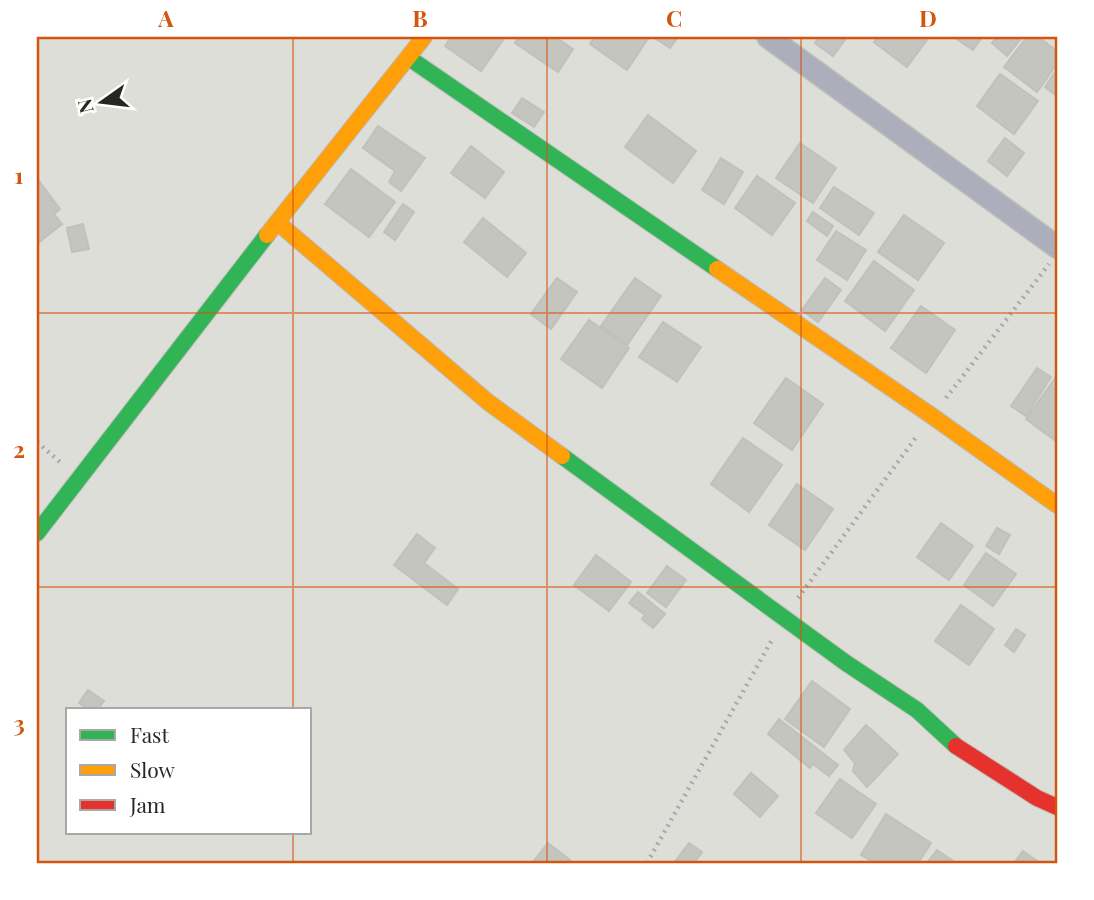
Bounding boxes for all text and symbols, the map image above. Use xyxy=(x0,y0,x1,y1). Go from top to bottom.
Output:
text: A xyxy=(157,2,174,33)
text: B xyxy=(412,2,428,33)
text: C xyxy=(666,2,682,33)
text: D xyxy=(919,2,937,33)
north arrow xyxy=(66,66,136,136)
text: N xyxy=(70,96,99,116)
text: 1 xyxy=(15,159,24,190)
text: 2 xyxy=(13,433,25,464)
text: 3 xyxy=(13,707,25,738)
legend xyxy=(66,708,312,834)
text: Fast xyxy=(130,720,169,748)
text: Slow xyxy=(130,755,175,783)
text: Jam xyxy=(129,790,166,818)

